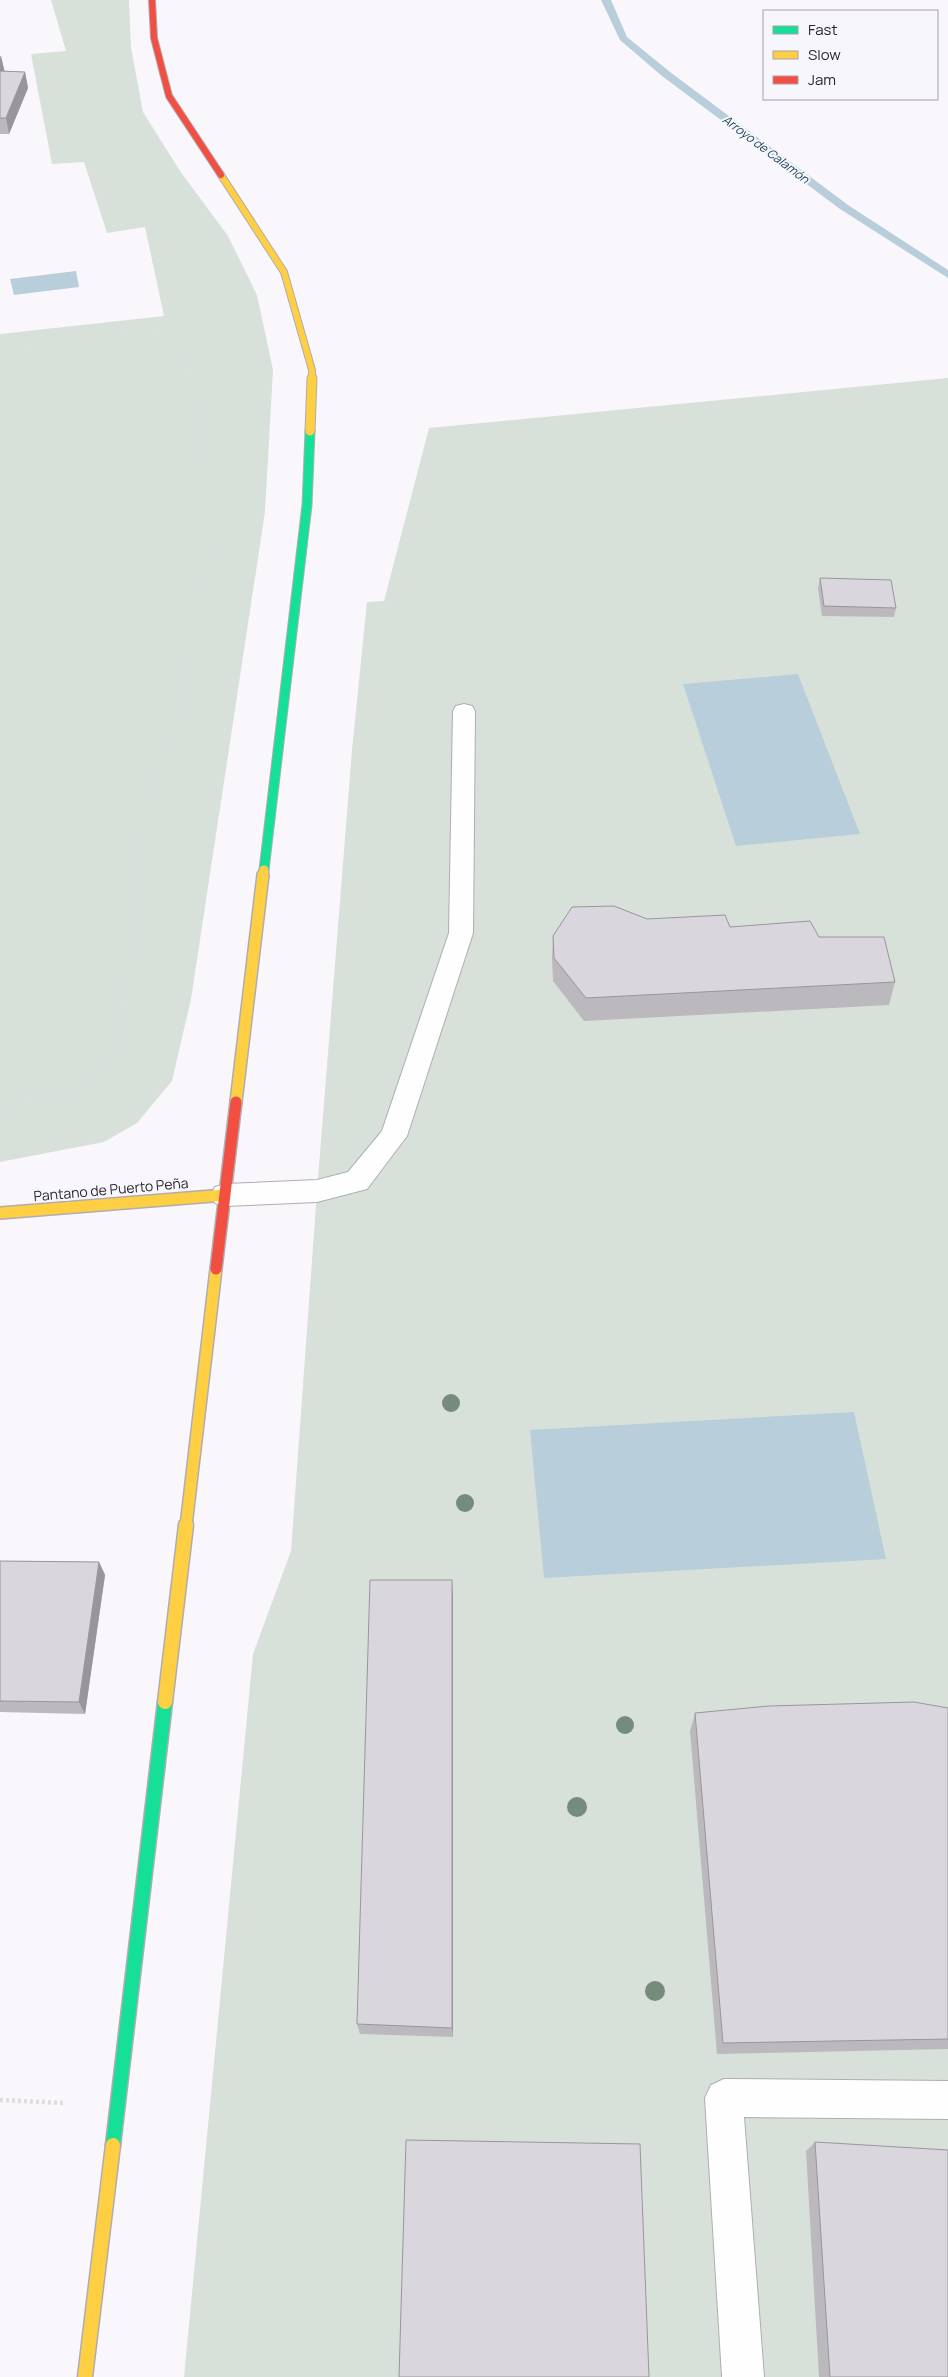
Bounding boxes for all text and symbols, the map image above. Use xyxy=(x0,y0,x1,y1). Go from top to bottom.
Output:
legend xyxy=(763,10,938,100)
text: Fast xyxy=(808,19,837,40)
text: Slow xyxy=(808,44,841,65)
text: Jam xyxy=(808,69,836,90)
water label: Arroyo de Calamón xyxy=(719,111,813,188)
street label: Pantano de Puerto Peña xyxy=(33,1173,189,1205)

